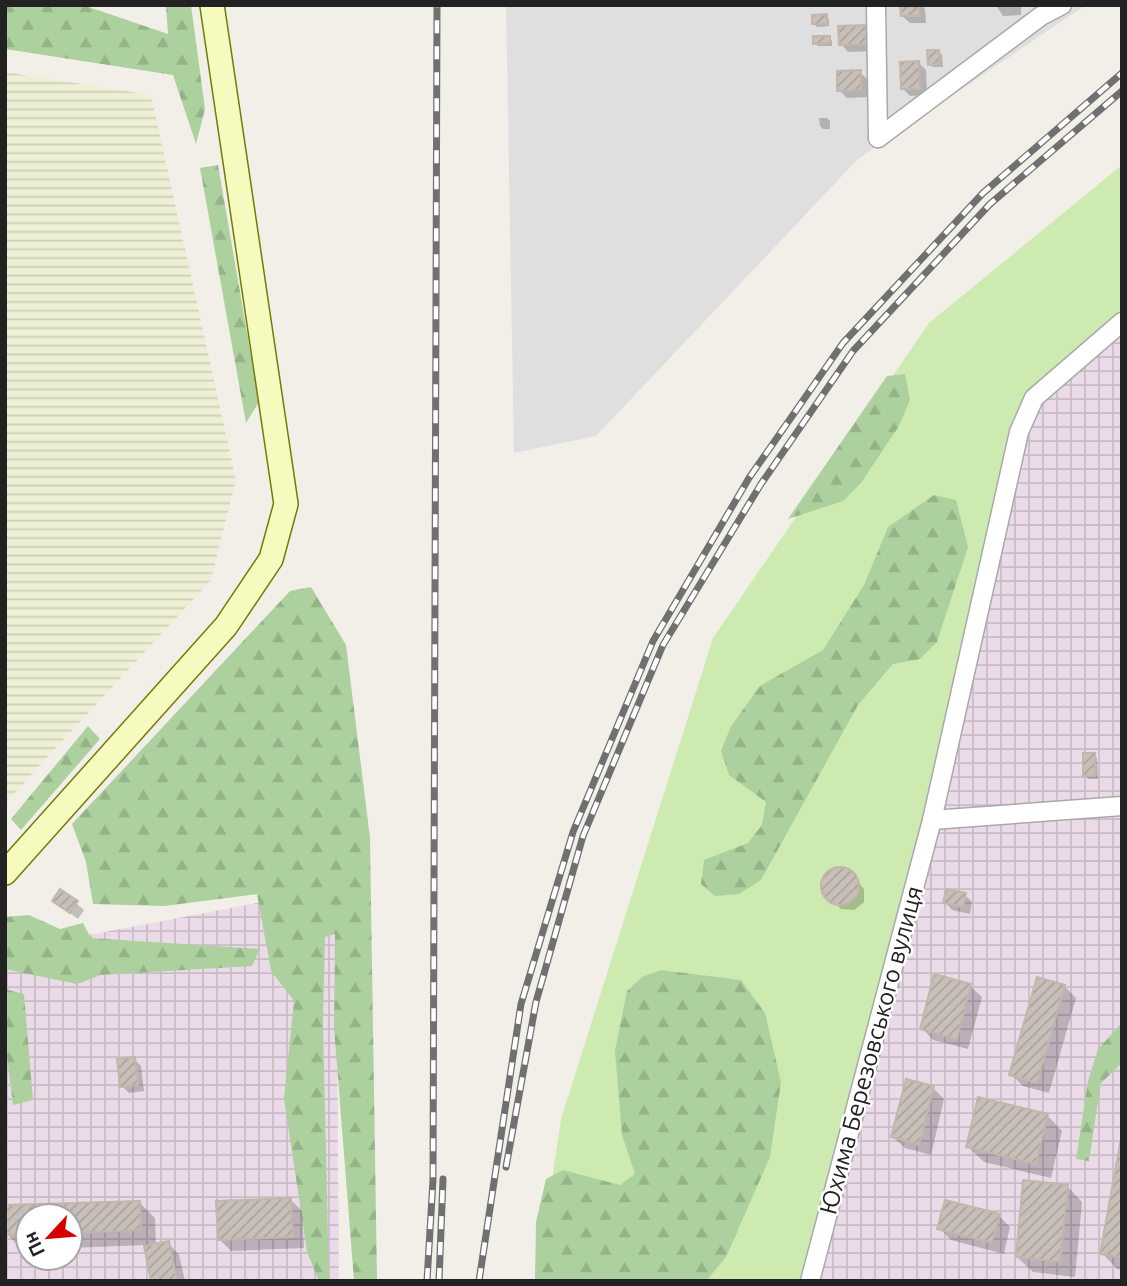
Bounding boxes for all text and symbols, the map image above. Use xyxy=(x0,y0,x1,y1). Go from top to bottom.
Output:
street label: Юхима Березовського вулиця xyxy=(814,883,928,1217)
north arrow xyxy=(14,1202,84,1272)
text: Пн xyxy=(18,1228,49,1260)

